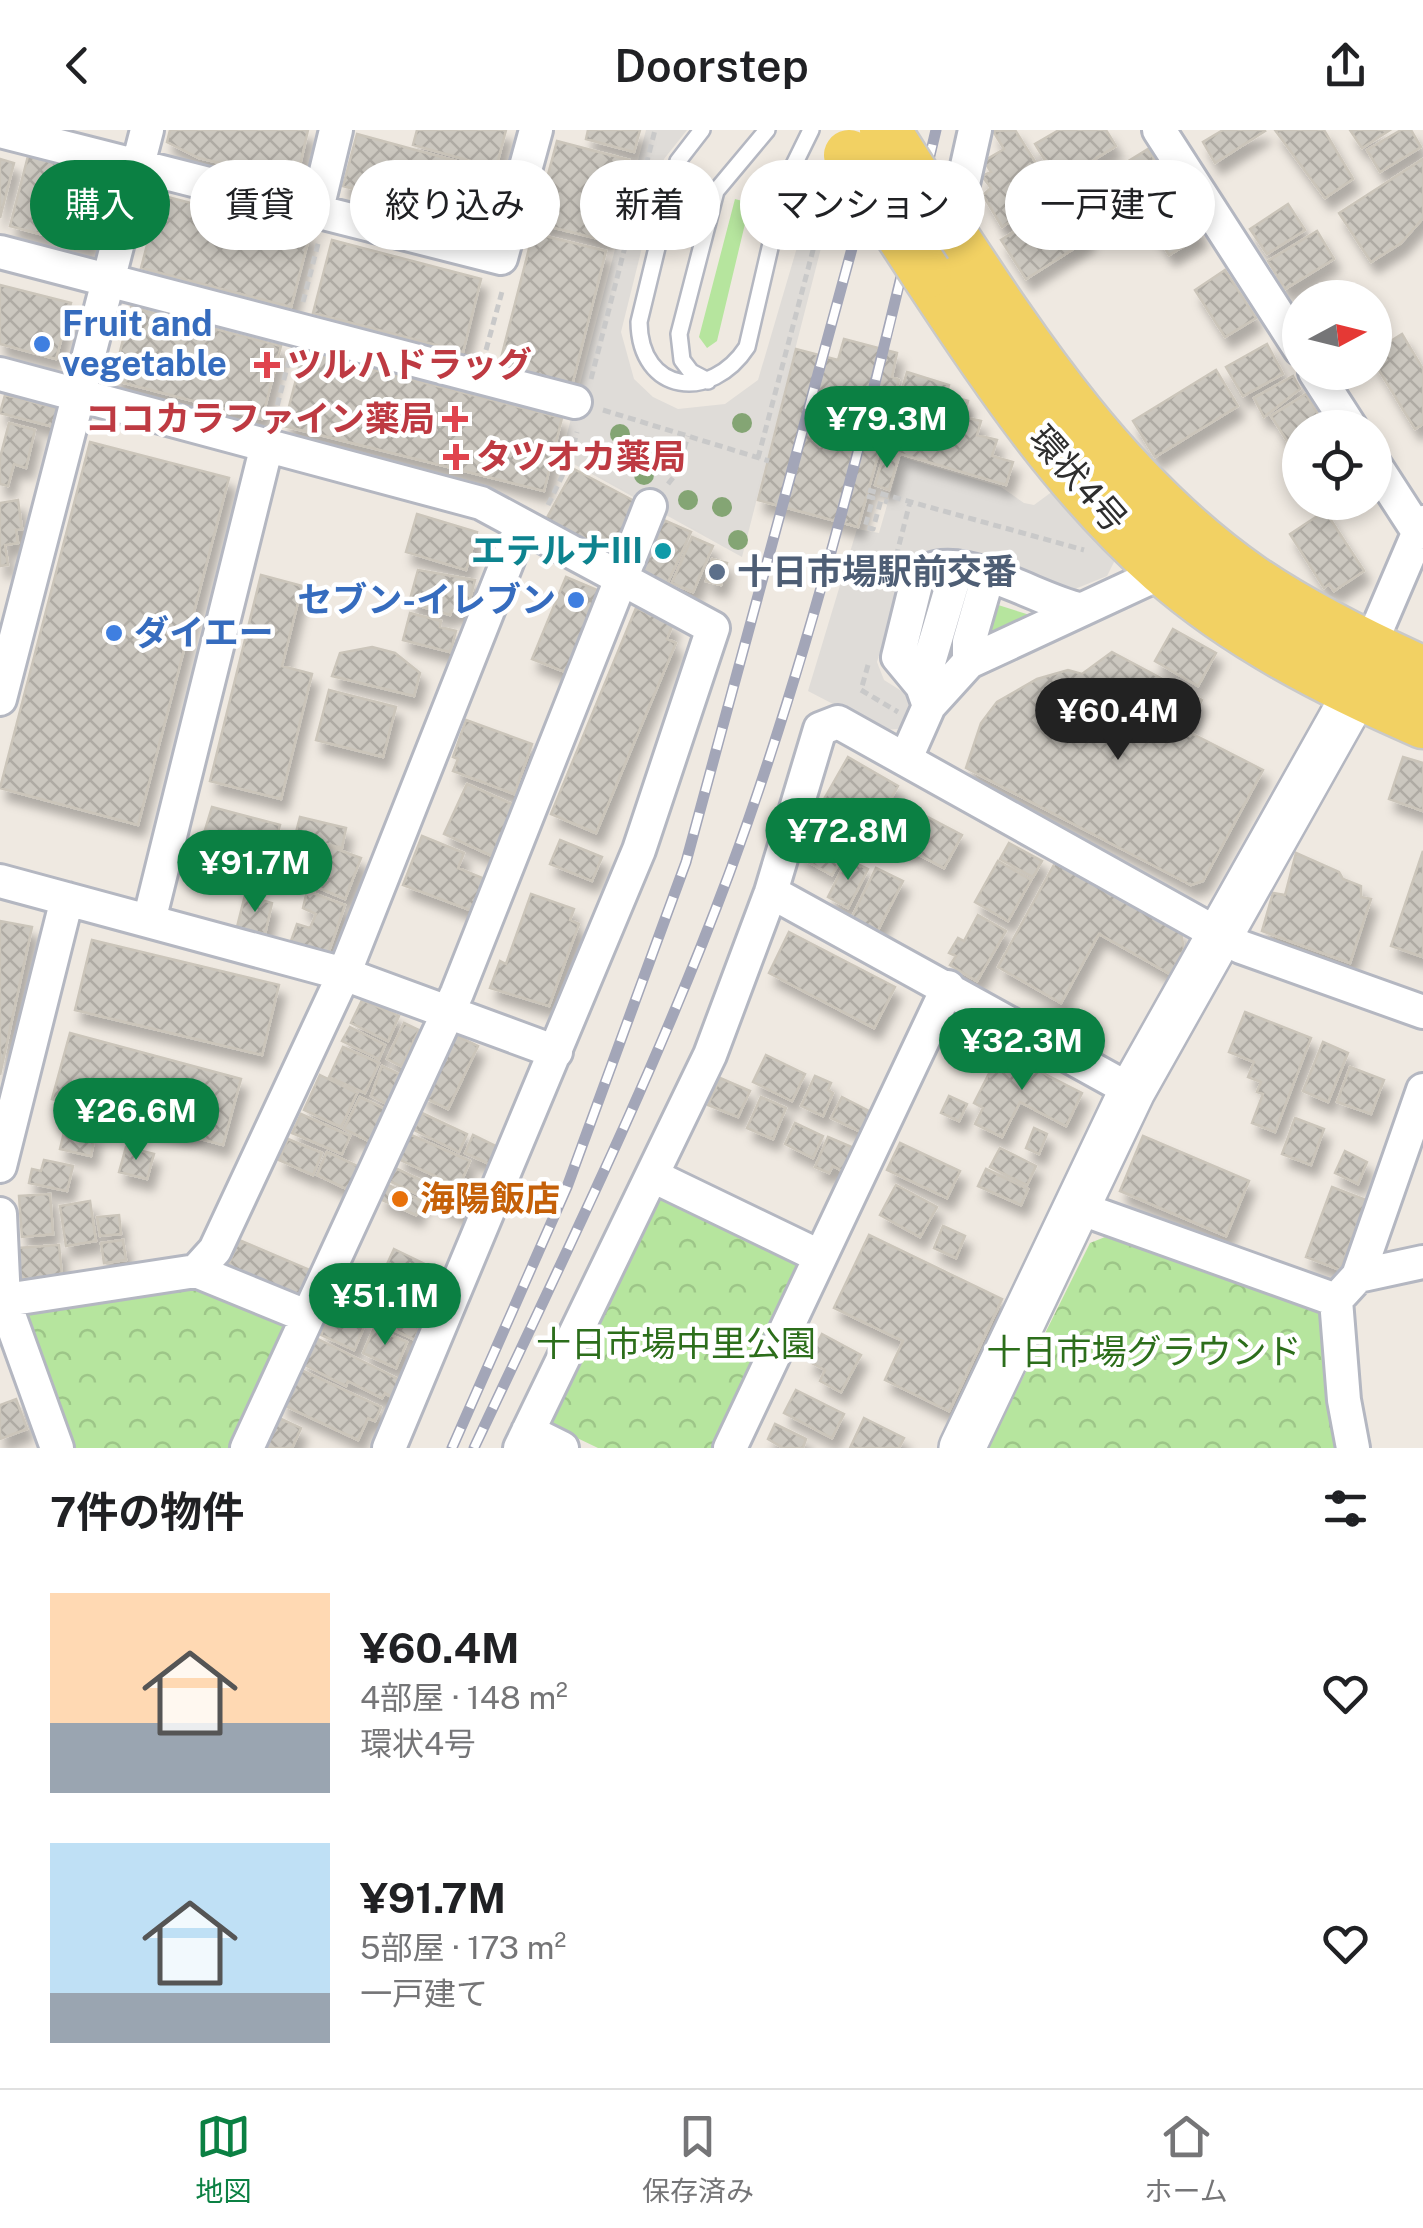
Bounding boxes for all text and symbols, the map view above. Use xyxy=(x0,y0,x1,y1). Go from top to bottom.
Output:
icon: back xyxy=(50,38,105,93)
icon: share xyxy=(1318,38,1373,93)
text: Doorstep xyxy=(614,39,809,92)
chip: 購入 xyxy=(30,160,170,250)
chip: 賃貸 xyxy=(190,160,330,250)
chip: 絞り込み xyxy=(350,160,560,250)
chip: 新着 xyxy=(580,160,720,250)
chip: マンション xyxy=(740,160,985,250)
chip: 一戸建て xyxy=(1005,160,1215,250)
north arrow xyxy=(1282,280,1392,390)
map controls xyxy=(1282,280,1392,520)
place label: Fruit and vegetable xyxy=(62,303,227,384)
marker: Fruit and vegetable xyxy=(31,333,53,355)
place label: ツルハドラッグ xyxy=(287,344,532,385)
marker: ツルハドラッグ xyxy=(256,354,278,376)
pin: ¥79.3M xyxy=(806,386,968,471)
place label: ココカラファイン薬局 xyxy=(85,398,435,439)
text: ¥79.3M xyxy=(826,400,948,437)
marker: ココカラファイン薬局 xyxy=(444,408,466,430)
button: locate xyxy=(1282,410,1392,520)
street label: 環状4号 xyxy=(1021,417,1136,540)
place label: タツオカ薬局 xyxy=(476,436,686,477)
marker: タツオカ薬局 xyxy=(445,446,467,468)
place label: エテルナIII xyxy=(471,530,643,571)
marker: エテルナIII xyxy=(652,540,674,562)
place label: 十日市場駅前交番 xyxy=(737,551,1017,592)
marker: 十日市場駅前交番 xyxy=(706,561,728,583)
place label: セブン-イレブン xyxy=(297,579,556,620)
marker: セブン-イレブン xyxy=(565,589,587,611)
place label: ダイエー xyxy=(134,612,274,653)
marker: ダイエー xyxy=(103,622,125,644)
pin: ¥60.4M xyxy=(1037,678,1199,763)
text: ¥60.4M xyxy=(1057,692,1179,729)
pin: ¥72.8M xyxy=(767,798,929,883)
text: ¥72.8M xyxy=(788,812,909,849)
pin: ¥91.7M xyxy=(174,830,336,915)
text: ¥91.7M xyxy=(199,844,311,881)
pin: ¥32.3M xyxy=(941,1008,1103,1093)
text: ¥32.3M xyxy=(961,1022,1083,1059)
pin: ¥26.6M xyxy=(55,1078,217,1163)
text: ¥26.6M xyxy=(75,1092,197,1129)
place label: 海陽飯店 xyxy=(420,1178,560,1219)
marker: 海陽飯店 xyxy=(389,1188,411,1210)
pin: ¥51.1M xyxy=(304,1263,466,1348)
text: ¥51.1M xyxy=(331,1277,439,1314)
park label: 十日市場中里公園 xyxy=(536,1323,816,1364)
park label: 十日市場グラウンド xyxy=(986,1331,1302,1372)
icon: filters xyxy=(1318,1481,1373,1536)
text: 7件の物件 xyxy=(50,1487,244,1536)
text: ¥60.4M xyxy=(360,1623,520,1672)
icon: home xyxy=(130,1633,250,1753)
icon: heart xyxy=(1318,1666,1373,1721)
text: 4部屋 · 148 m² xyxy=(360,1679,568,1716)
text: 環状4号 xyxy=(360,1725,476,1762)
text: ¥91.7M xyxy=(360,1873,506,1922)
icon: home xyxy=(130,1883,250,2003)
icon: heart xyxy=(1318,1916,1373,1971)
text: 5部屋 · 173 m² xyxy=(360,1929,566,1966)
text: 一戸建て xyxy=(360,1975,488,2012)
tab: 地図 xyxy=(195,2109,251,2209)
tab: 保存済み xyxy=(642,2109,754,2209)
tab: ホーム xyxy=(1145,2109,1228,2209)

